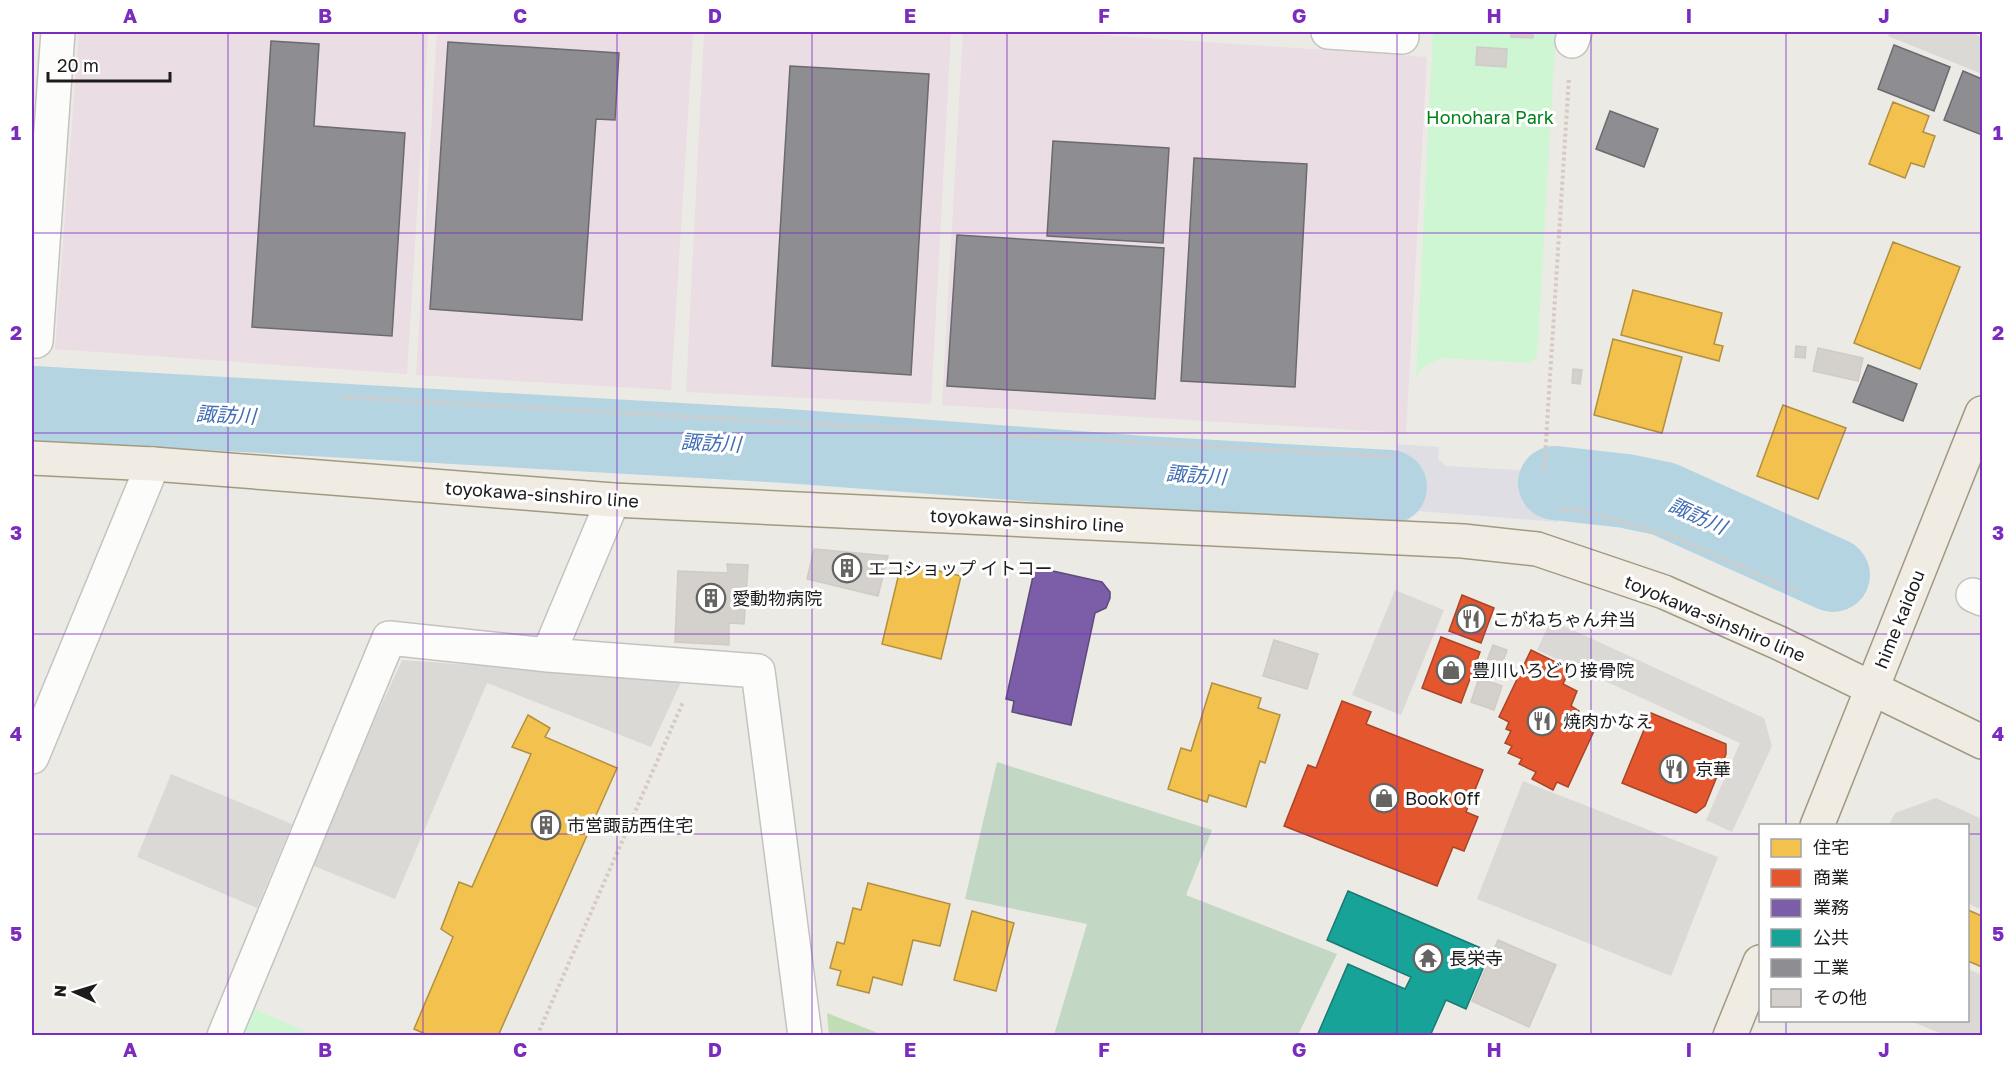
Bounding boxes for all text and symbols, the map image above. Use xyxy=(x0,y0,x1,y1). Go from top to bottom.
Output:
text: A xyxy=(123,3,137,27)
text: B xyxy=(318,3,332,27)
text: C xyxy=(513,3,527,27)
text: D xyxy=(708,3,722,27)
text: E xyxy=(904,3,916,27)
text: F xyxy=(1098,3,1110,27)
text: G xyxy=(1292,3,1306,27)
text: H xyxy=(1486,3,1502,27)
text: I xyxy=(1686,3,1692,27)
text: J xyxy=(1878,3,1890,27)
scale bar xyxy=(48,45,170,83)
text: 20 m xyxy=(57,54,99,76)
park label: Honohara Park xyxy=(1426,106,1554,128)
text: 1 xyxy=(11,120,21,144)
text: 1 xyxy=(1993,120,2003,144)
text: 2 xyxy=(10,320,22,344)
text: 2 xyxy=(1992,320,2004,344)
water label: 諏訪川 xyxy=(195,400,259,428)
water label: 諏訪川 xyxy=(680,428,744,456)
water label: 諏訪川 xyxy=(1165,460,1229,488)
street label: toyokawa-sinshiro line xyxy=(444,476,640,512)
water label: 諏訪川 xyxy=(1666,492,1732,539)
street label: toyokawa-sinshiro line xyxy=(929,504,1125,536)
text: 3 xyxy=(10,520,22,544)
text: 3 xyxy=(1992,520,2004,544)
building icon: エコショップ イトコー xyxy=(831,552,863,584)
place label: エコショップ イトコー xyxy=(868,557,1053,579)
street label: hime kaidou xyxy=(1869,566,1929,672)
street label: toyokawa-sinshiro line xyxy=(1621,570,1809,666)
building icon: 愛動物病院 xyxy=(695,582,727,614)
place label: 愛動物病院 xyxy=(732,587,822,609)
restaurant icon: こがねちゃん弁当 xyxy=(1455,603,1487,635)
place label: こがねちゃん弁当 xyxy=(1492,608,1636,630)
shop icon: 豊川いろどり接骨院 xyxy=(1435,654,1467,686)
place label: 豊川いろどり接骨院 xyxy=(1472,659,1634,681)
restaurant icon: 焼肉かなえ xyxy=(1526,705,1558,737)
place label: 焼肉かなえ xyxy=(1563,710,1653,732)
text: 4 xyxy=(10,721,22,745)
text: 4 xyxy=(1992,721,2004,745)
restaurant icon: 京華 xyxy=(1658,753,1690,785)
place label: 京華 xyxy=(1695,758,1731,780)
shop icon: Book Off xyxy=(1368,782,1400,814)
place label: Book Off xyxy=(1405,787,1480,809)
building icon: 市営諏訪西住宅 xyxy=(530,809,562,841)
place label: 市営諏訪西住宅 xyxy=(567,814,693,836)
legend xyxy=(1759,824,1969,1022)
text: 住宅 xyxy=(1813,836,1849,858)
text: 商業 xyxy=(1813,866,1849,888)
text: 業務 xyxy=(1813,896,1849,918)
text: 5 xyxy=(10,921,22,945)
text: 5 xyxy=(1992,921,2004,945)
text: 公共 xyxy=(1813,926,1849,948)
temple icon: 長栄寺 xyxy=(1412,942,1444,974)
place label: 長栄寺 xyxy=(1449,947,1503,969)
text: 工業 xyxy=(1813,956,1849,978)
north arrow xyxy=(45,962,105,1022)
text: N xyxy=(50,984,70,998)
text: その他 xyxy=(1813,986,1867,1008)
text: A xyxy=(123,1037,137,1061)
text: B xyxy=(318,1037,332,1061)
text: C xyxy=(513,1037,527,1061)
text: D xyxy=(708,1037,722,1061)
text: E xyxy=(904,1037,916,1061)
text: F xyxy=(1098,1037,1110,1061)
text: G xyxy=(1292,1037,1306,1061)
text: H xyxy=(1486,1037,1502,1061)
text: I xyxy=(1686,1037,1692,1061)
text: J xyxy=(1878,1037,1890,1061)

